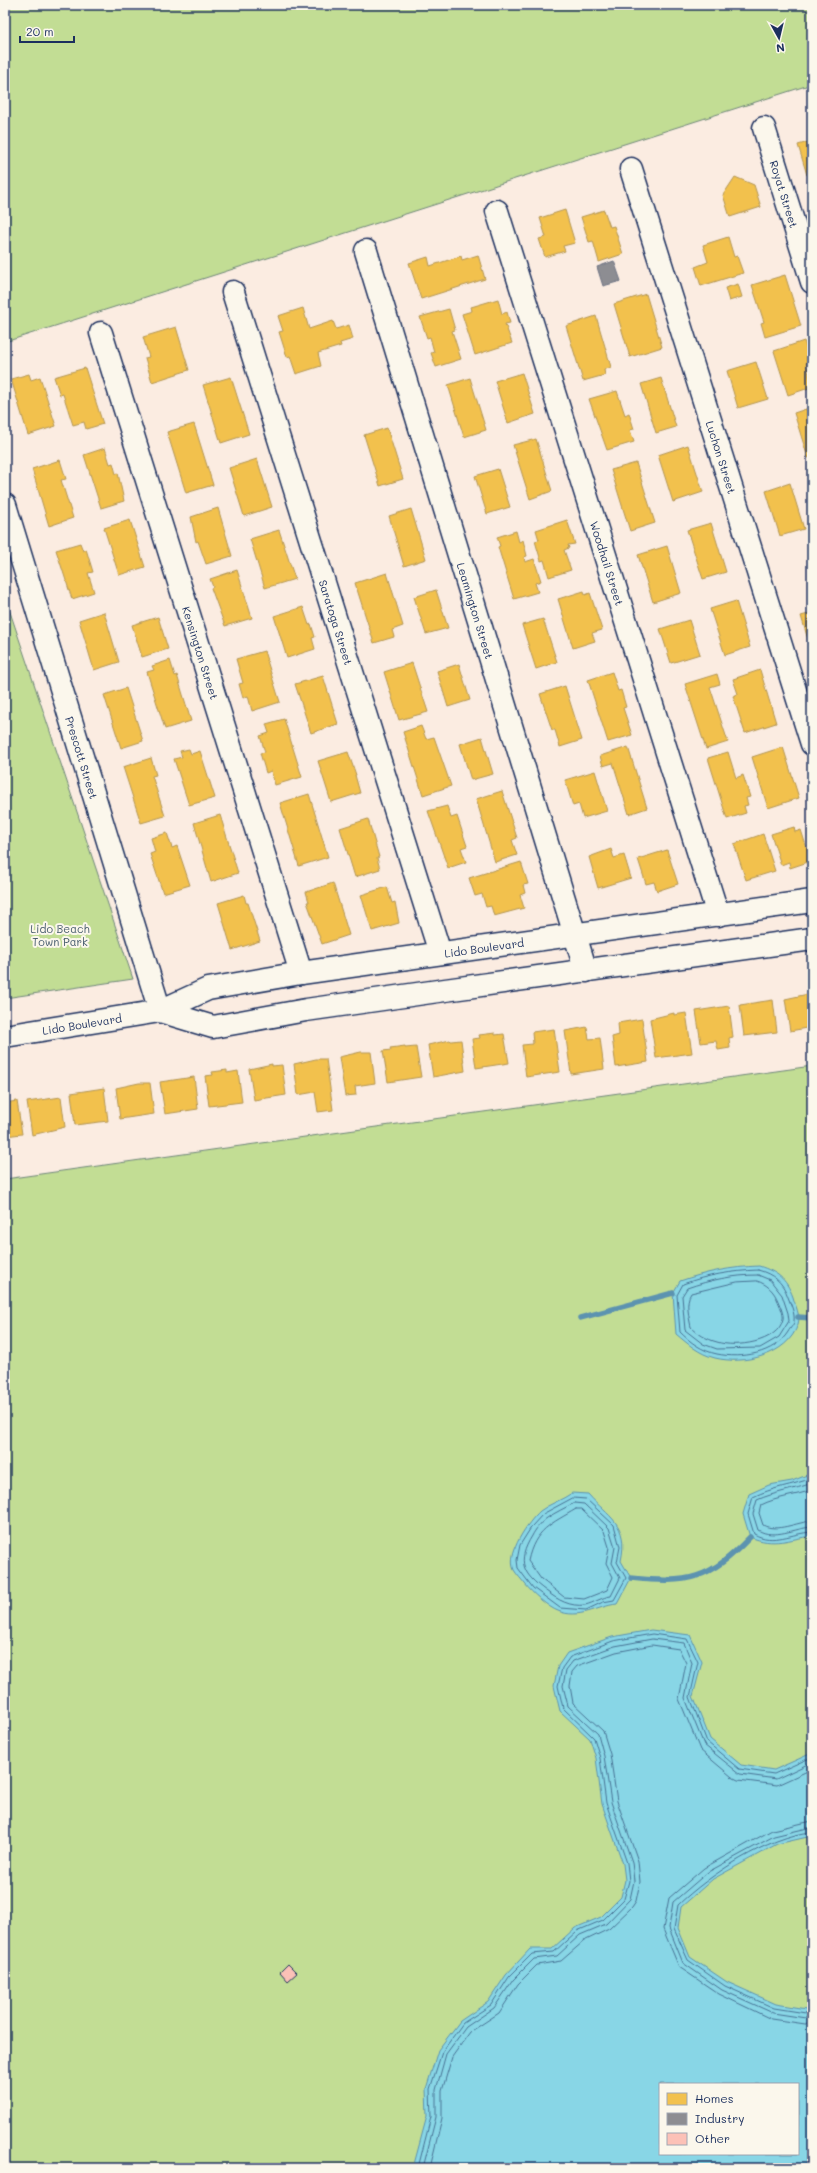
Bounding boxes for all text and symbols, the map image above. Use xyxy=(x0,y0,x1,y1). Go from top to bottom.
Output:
scale bar xyxy=(20,18,74,44)
north arrow xyxy=(759,18,799,58)
text: 20 m xyxy=(26,23,54,39)
text: N xyxy=(775,40,786,56)
street label: Royat Street xyxy=(767,158,802,229)
street label: Luchon Street xyxy=(703,419,740,496)
street label: Woodhail Street xyxy=(587,519,628,607)
street label: Leamington Street xyxy=(454,560,498,661)
street label: Saratoga Street xyxy=(316,578,357,667)
street label: Kensington Street xyxy=(179,604,223,701)
street label: Prescott Street xyxy=(63,714,102,801)
park label: Lido Beach Town Park xyxy=(30,921,90,949)
street label: Lido Boulevard xyxy=(443,934,525,960)
street label: Lido Boulevard xyxy=(41,1010,123,1037)
legend xyxy=(659,2083,799,2155)
text: Homes xyxy=(695,2090,734,2106)
text: Industry xyxy=(695,2110,744,2126)
text: Other xyxy=(695,2130,730,2146)

